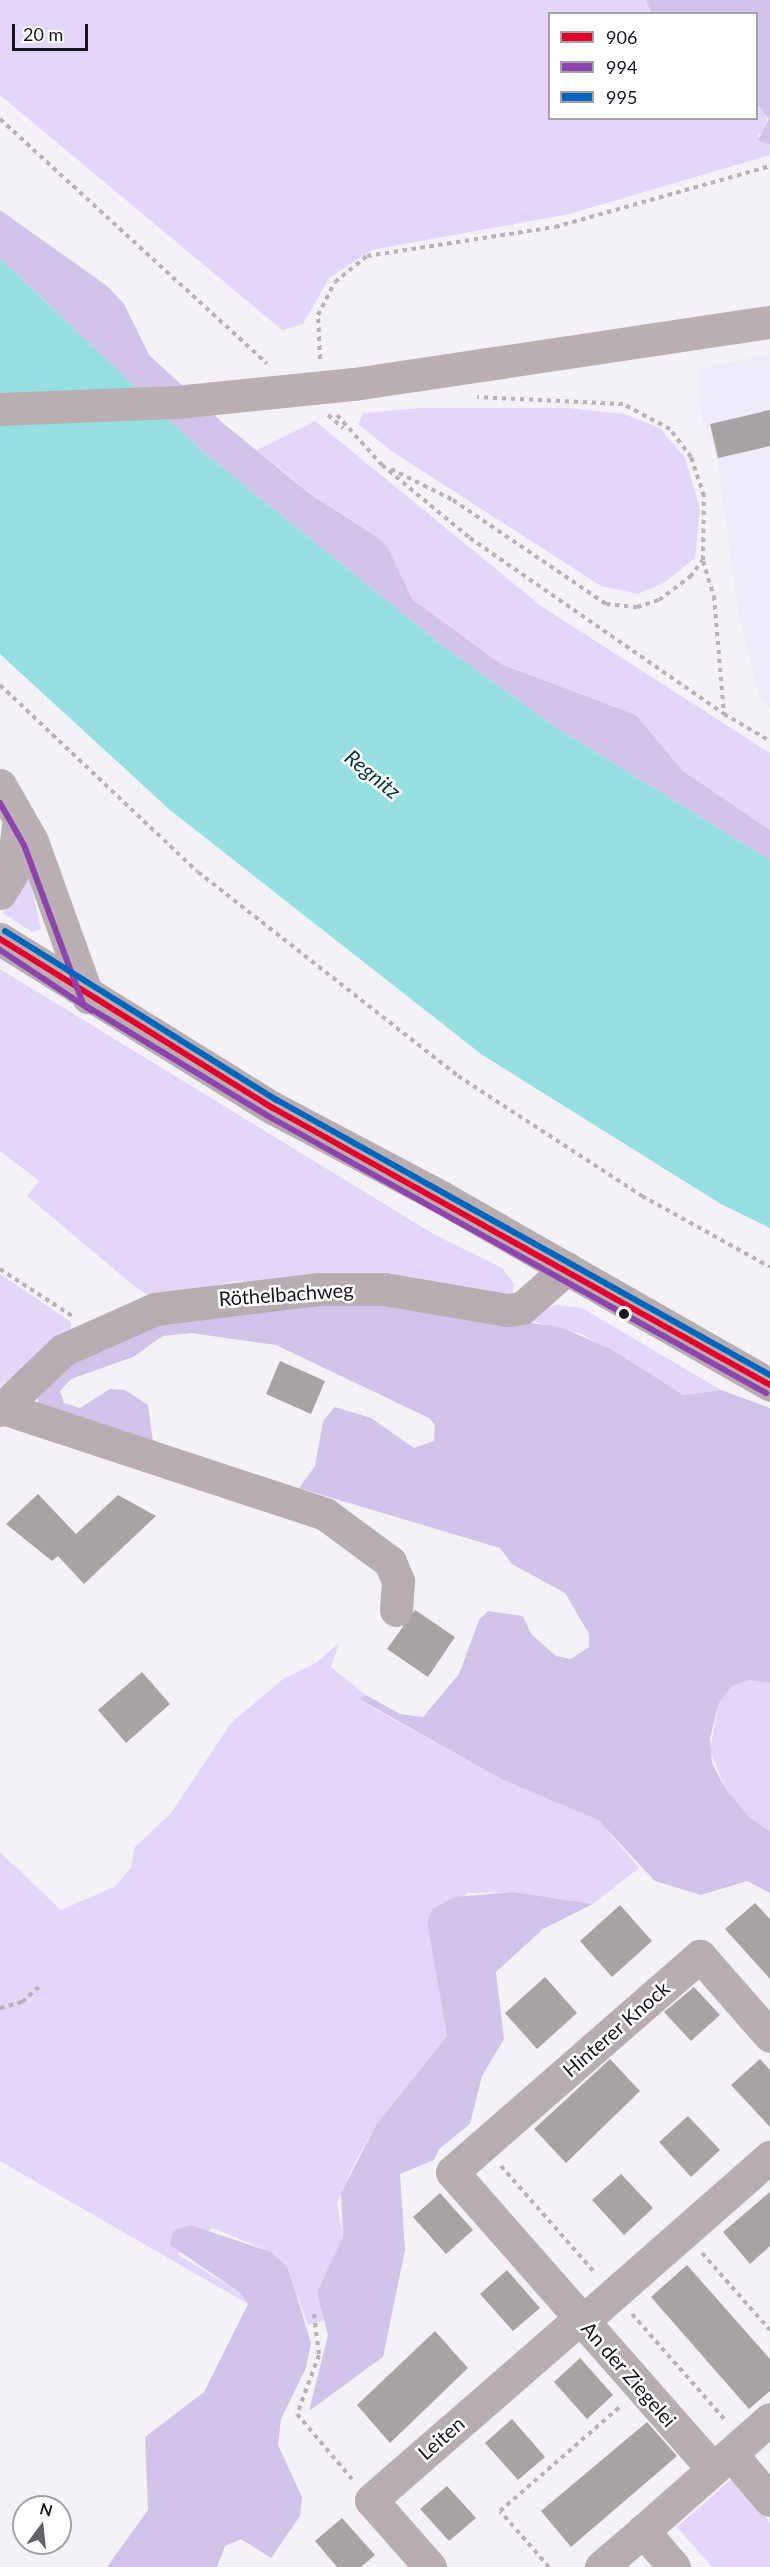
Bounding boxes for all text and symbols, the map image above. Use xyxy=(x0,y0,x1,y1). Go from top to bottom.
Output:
scale bar xyxy=(15,12,92,50)
legend xyxy=(548,12,758,120)
text: 20 m xyxy=(23,23,63,45)
text: 906 xyxy=(606,26,637,48)
text: 994 xyxy=(606,56,637,78)
text: 995 xyxy=(606,86,637,108)
water label: Regnitz xyxy=(340,744,406,804)
street label: Röthelbachweg xyxy=(218,1277,354,1311)
unlabelled marker xyxy=(618,1308,630,1320)
street label: Hinterer Knock xyxy=(558,1976,674,2082)
street label: An der Ziegelei xyxy=(577,2316,681,2432)
street label: Leiten xyxy=(413,2411,469,2465)
north arrow xyxy=(12,2495,72,2555)
text: N xyxy=(38,2498,55,2520)

